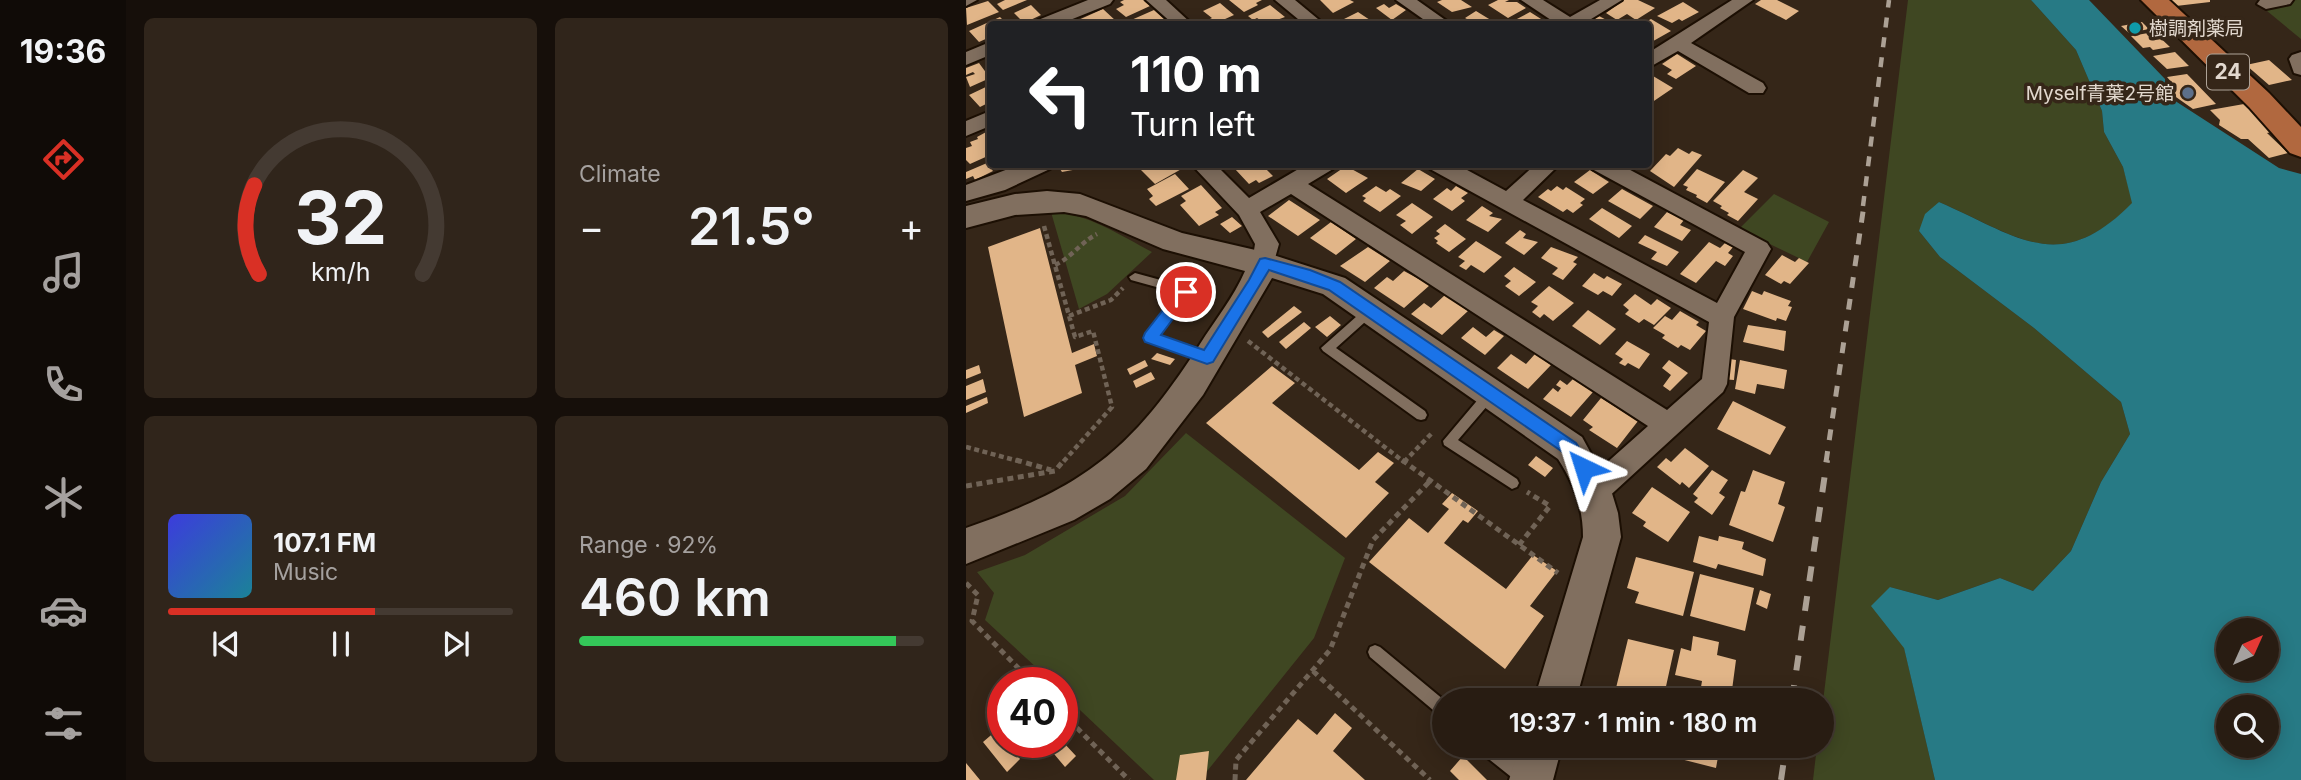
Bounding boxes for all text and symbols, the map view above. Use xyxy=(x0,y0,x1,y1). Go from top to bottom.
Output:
place label: 樹調剤薬局 xyxy=(2149,17,2244,40)
marker: 樹調剤薬局 xyxy=(2127,20,2143,36)
text: 19:36 xyxy=(20,32,106,71)
text: 110 m xyxy=(1130,45,1262,104)
icon: left xyxy=(1015,49,1106,140)
road number: 24 xyxy=(2207,55,2249,90)
place label: Myself青葉2号館 xyxy=(2026,82,2174,105)
marker: Myself青葉2号館 xyxy=(2180,85,2196,101)
text: Turn left xyxy=(1130,105,1255,144)
icon: directions xyxy=(39,135,88,184)
text: Climate xyxy=(579,160,661,188)
text: 32 xyxy=(294,173,387,262)
text: 21.5° xyxy=(688,195,815,258)
text: − xyxy=(579,204,604,250)
text: + xyxy=(899,204,924,250)
icon: music xyxy=(39,248,88,297)
text: km/h xyxy=(311,257,370,287)
pin xyxy=(1156,262,1216,322)
icon: arrive xyxy=(1167,273,1205,311)
icon: phone xyxy=(39,360,88,409)
position arrow xyxy=(1547,431,1621,505)
icon: climate xyxy=(39,473,88,522)
text: 107.1 FM xyxy=(273,527,376,558)
text: Range · 92% xyxy=(579,531,718,559)
text: Music xyxy=(273,558,338,586)
text: 460 km xyxy=(579,566,771,629)
icon: car xyxy=(39,586,88,635)
north arrow xyxy=(2216,618,2278,681)
map controls xyxy=(2216,618,2279,758)
icon: previous xyxy=(207,625,245,663)
icon: pause xyxy=(322,625,360,663)
icon: next xyxy=(437,625,475,663)
speed limit sign: 40 xyxy=(987,667,1078,758)
button: search xyxy=(2216,695,2279,758)
icon: filters xyxy=(39,699,88,748)
text: 19:37 · 1 min · 180 m xyxy=(1509,707,1757,738)

